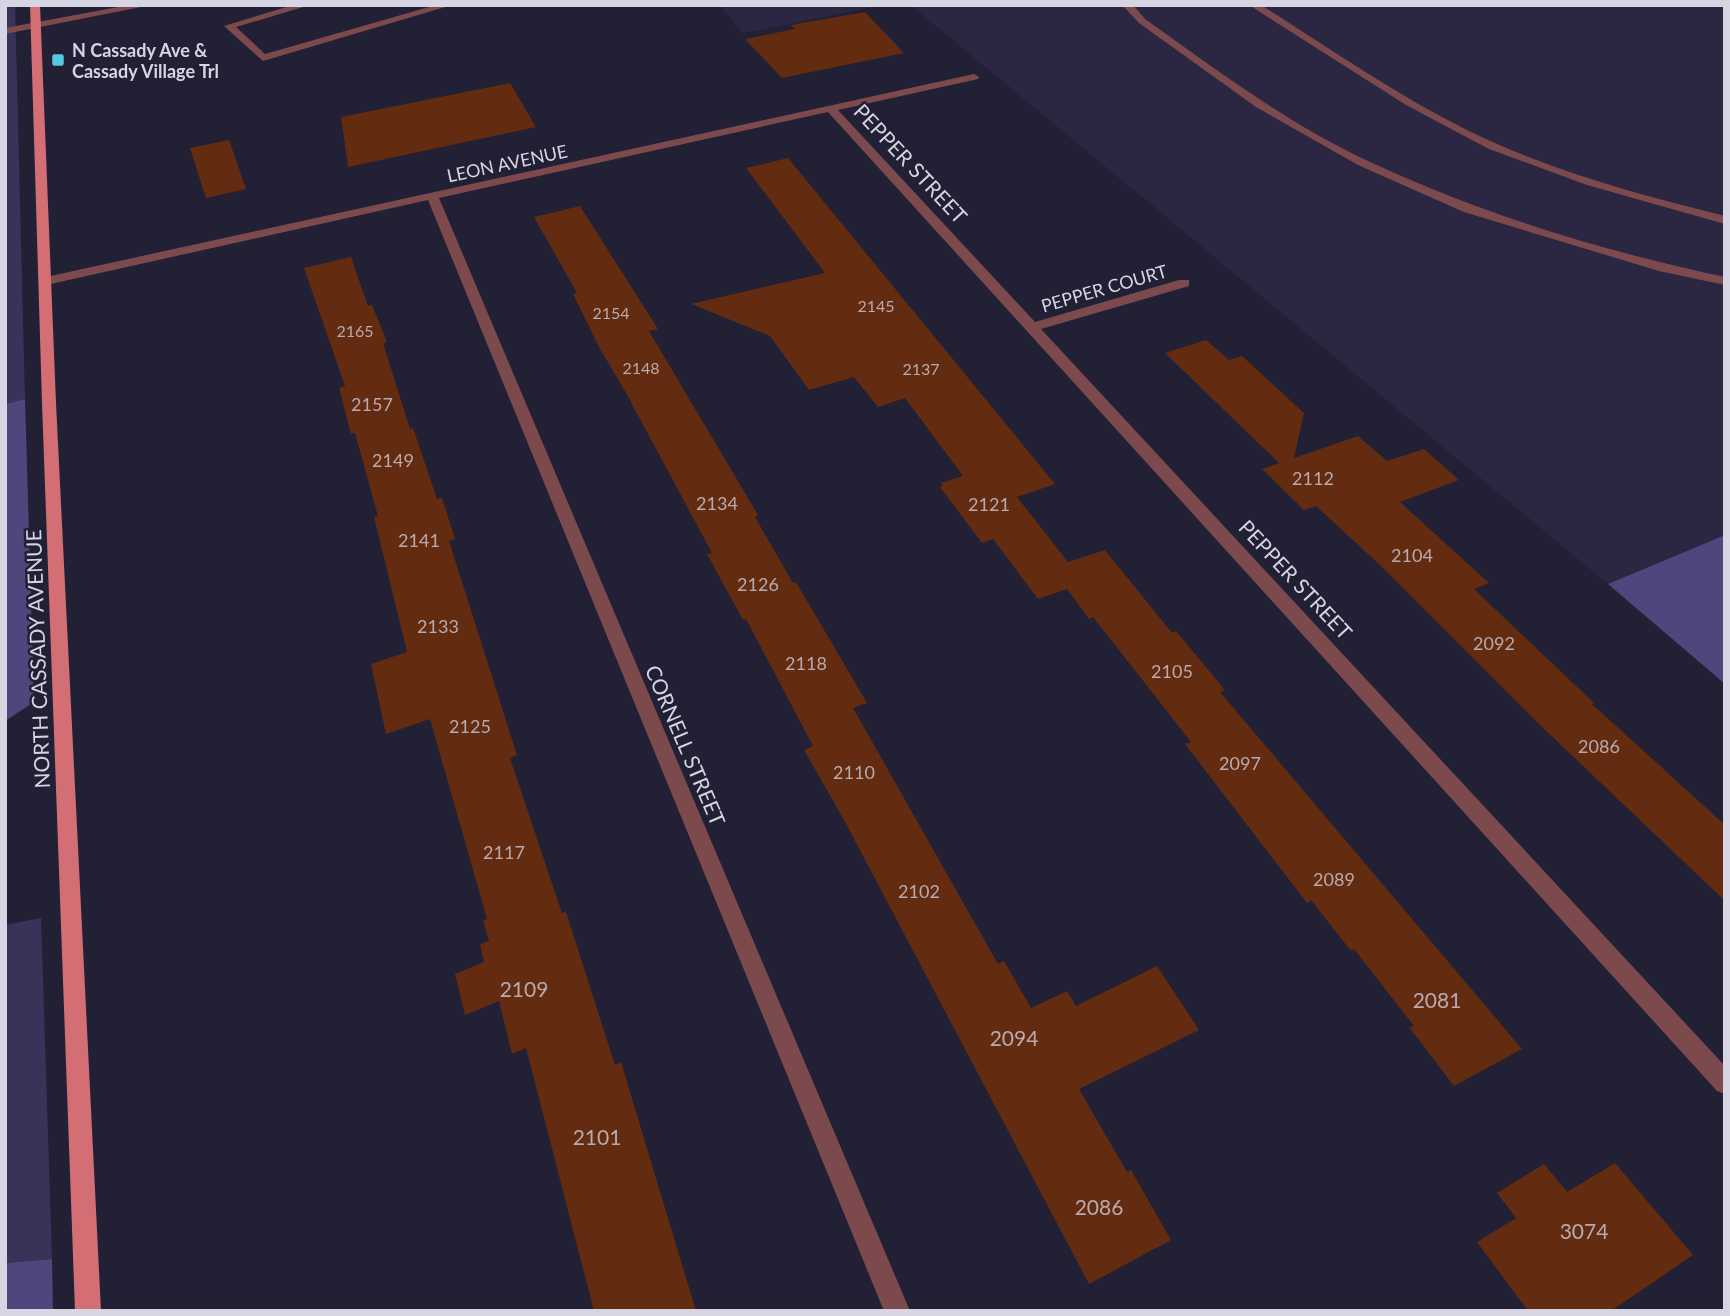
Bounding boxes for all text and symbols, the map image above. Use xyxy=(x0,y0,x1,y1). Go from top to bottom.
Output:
place label: N Cassady Ave & Cassady Village Trl xyxy=(72,39,219,82)
marker: N Cassady Ave & Cassady Village Trl xyxy=(50,52,66,68)
street label: PEPPER STREET xyxy=(849,98,973,228)
street label: LEON AVENUE xyxy=(445,139,569,187)
street label: PEPPER COURT xyxy=(1038,259,1170,316)
house number: 2145 xyxy=(857,296,895,315)
house number: 2154 xyxy=(592,303,630,322)
house number: 2165 xyxy=(336,321,374,340)
house number: 2148 xyxy=(622,358,660,377)
house number: 2137 xyxy=(902,359,940,378)
house number: 2157 xyxy=(351,393,393,415)
house number: 2149 xyxy=(372,449,414,471)
house number: 2112 xyxy=(1292,467,1334,489)
house number: 2134 xyxy=(696,492,738,514)
house number: 2121 xyxy=(968,493,1010,515)
street label: PEPPER STREET xyxy=(1234,514,1358,644)
street label: NORTH CASSADY AVENUE xyxy=(20,529,54,789)
house number: 2141 xyxy=(398,529,440,551)
house number: 2104 xyxy=(1391,544,1433,566)
house number: 2126 xyxy=(737,573,779,595)
house number: 2133 xyxy=(417,615,459,637)
house number: 2092 xyxy=(1473,632,1515,654)
house number: 2118 xyxy=(785,652,827,674)
house number: 2105 xyxy=(1151,660,1193,682)
street label: CORNELL STREET xyxy=(641,661,731,829)
house number: 2125 xyxy=(449,715,491,737)
house number: 2086 xyxy=(1578,735,1620,757)
house number: 2097 xyxy=(1219,752,1261,774)
house number: 2110 xyxy=(833,761,875,783)
house number: 2117 xyxy=(483,841,525,863)
house number: 2089 xyxy=(1313,868,1355,890)
house number: 2102 xyxy=(898,880,940,902)
house number: 2109 xyxy=(500,976,548,1001)
house number: 2081 xyxy=(1413,987,1461,1012)
house number: 2094 xyxy=(990,1025,1038,1050)
house number: 2101 xyxy=(573,1124,621,1149)
house number: 2086 xyxy=(1075,1194,1123,1219)
house number: 3074 xyxy=(1560,1218,1608,1243)

